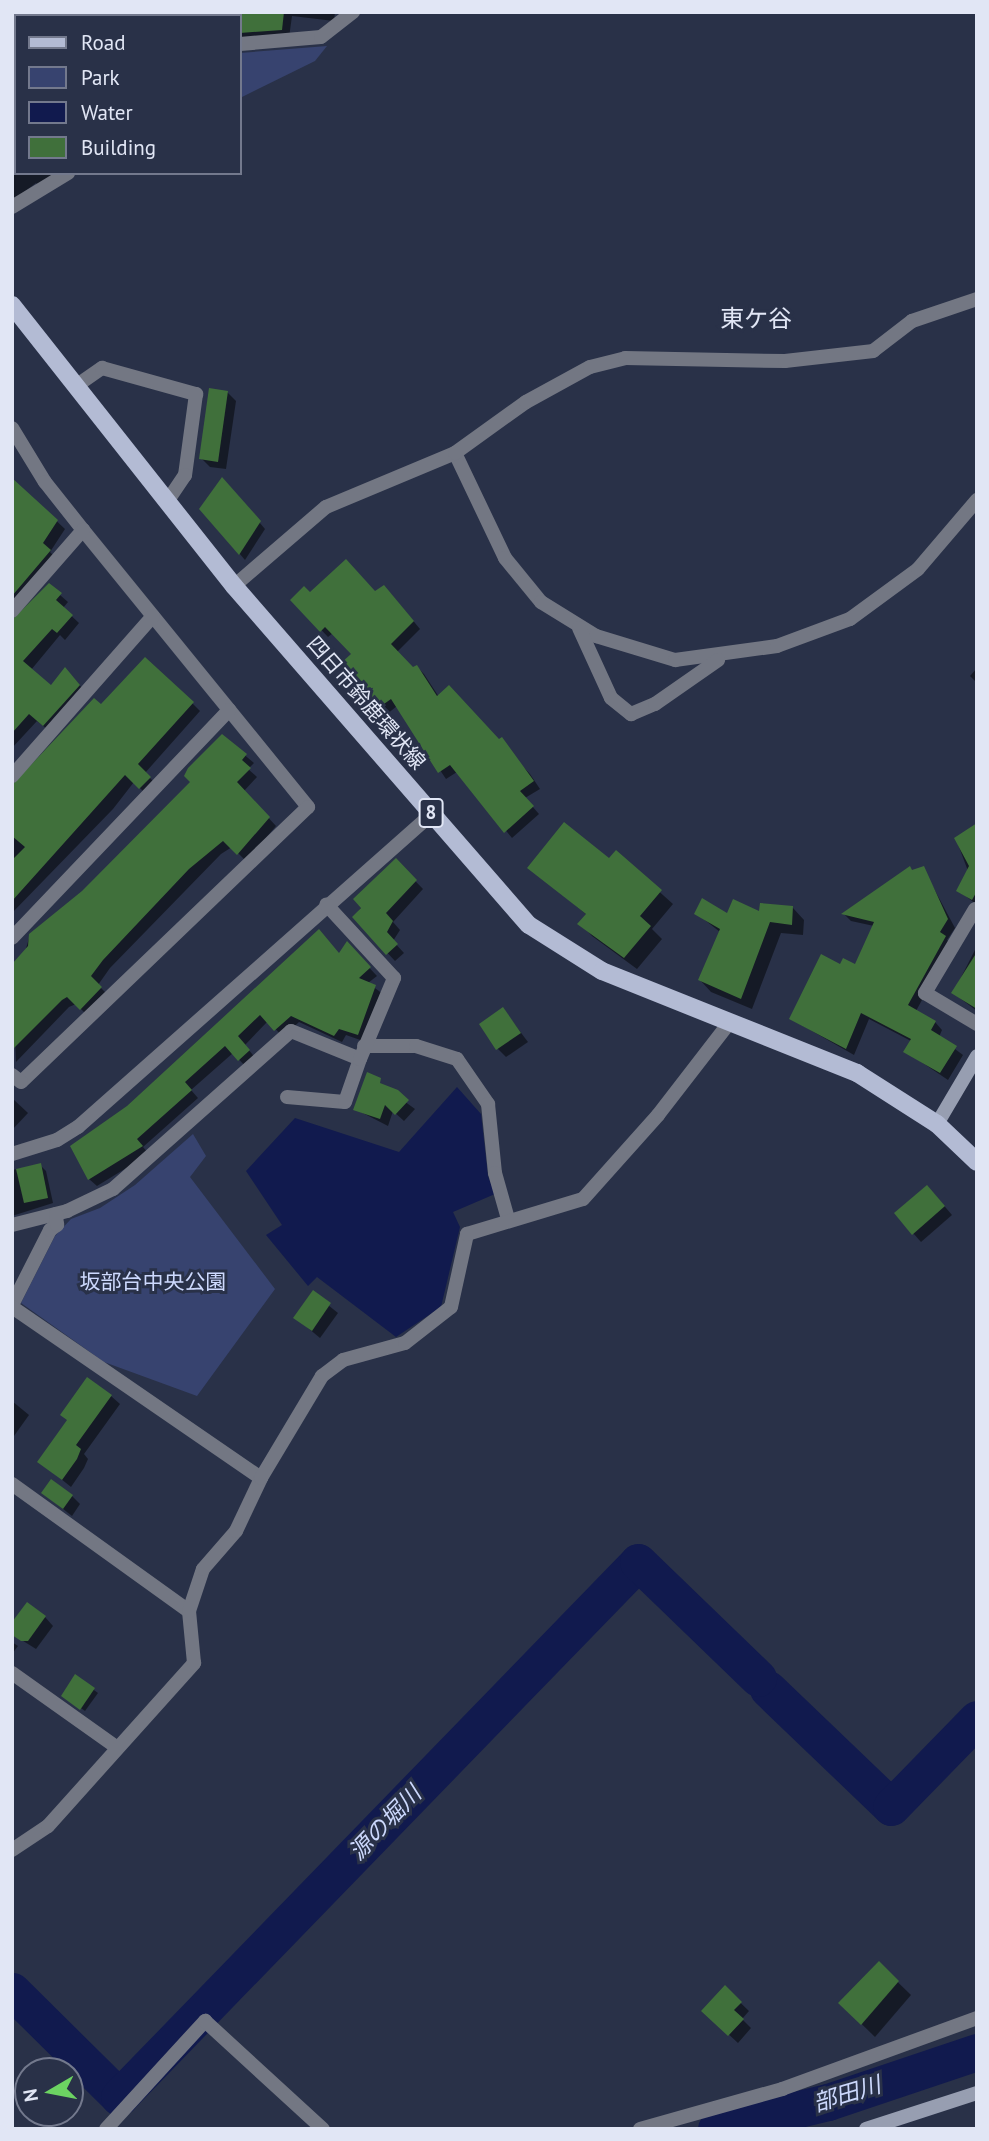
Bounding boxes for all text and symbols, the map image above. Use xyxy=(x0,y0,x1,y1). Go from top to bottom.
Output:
legend xyxy=(14,14,242,175)
text: Road xyxy=(81,29,125,56)
text: Park xyxy=(81,64,120,91)
text: Water xyxy=(81,99,133,126)
text: Building xyxy=(81,134,156,161)
district label: 東ケ谷 xyxy=(720,305,792,333)
street label: 四日市鈴鹿環状線 xyxy=(301,631,431,775)
road number: 8 xyxy=(417,798,445,828)
park label: 坂部台中央公園 xyxy=(80,1269,226,1295)
water label: 源の堀川 xyxy=(343,1780,427,1866)
north arrow xyxy=(14,2057,84,2127)
water label: 部田川 xyxy=(810,2071,884,2117)
text: N xyxy=(17,2087,43,2104)

